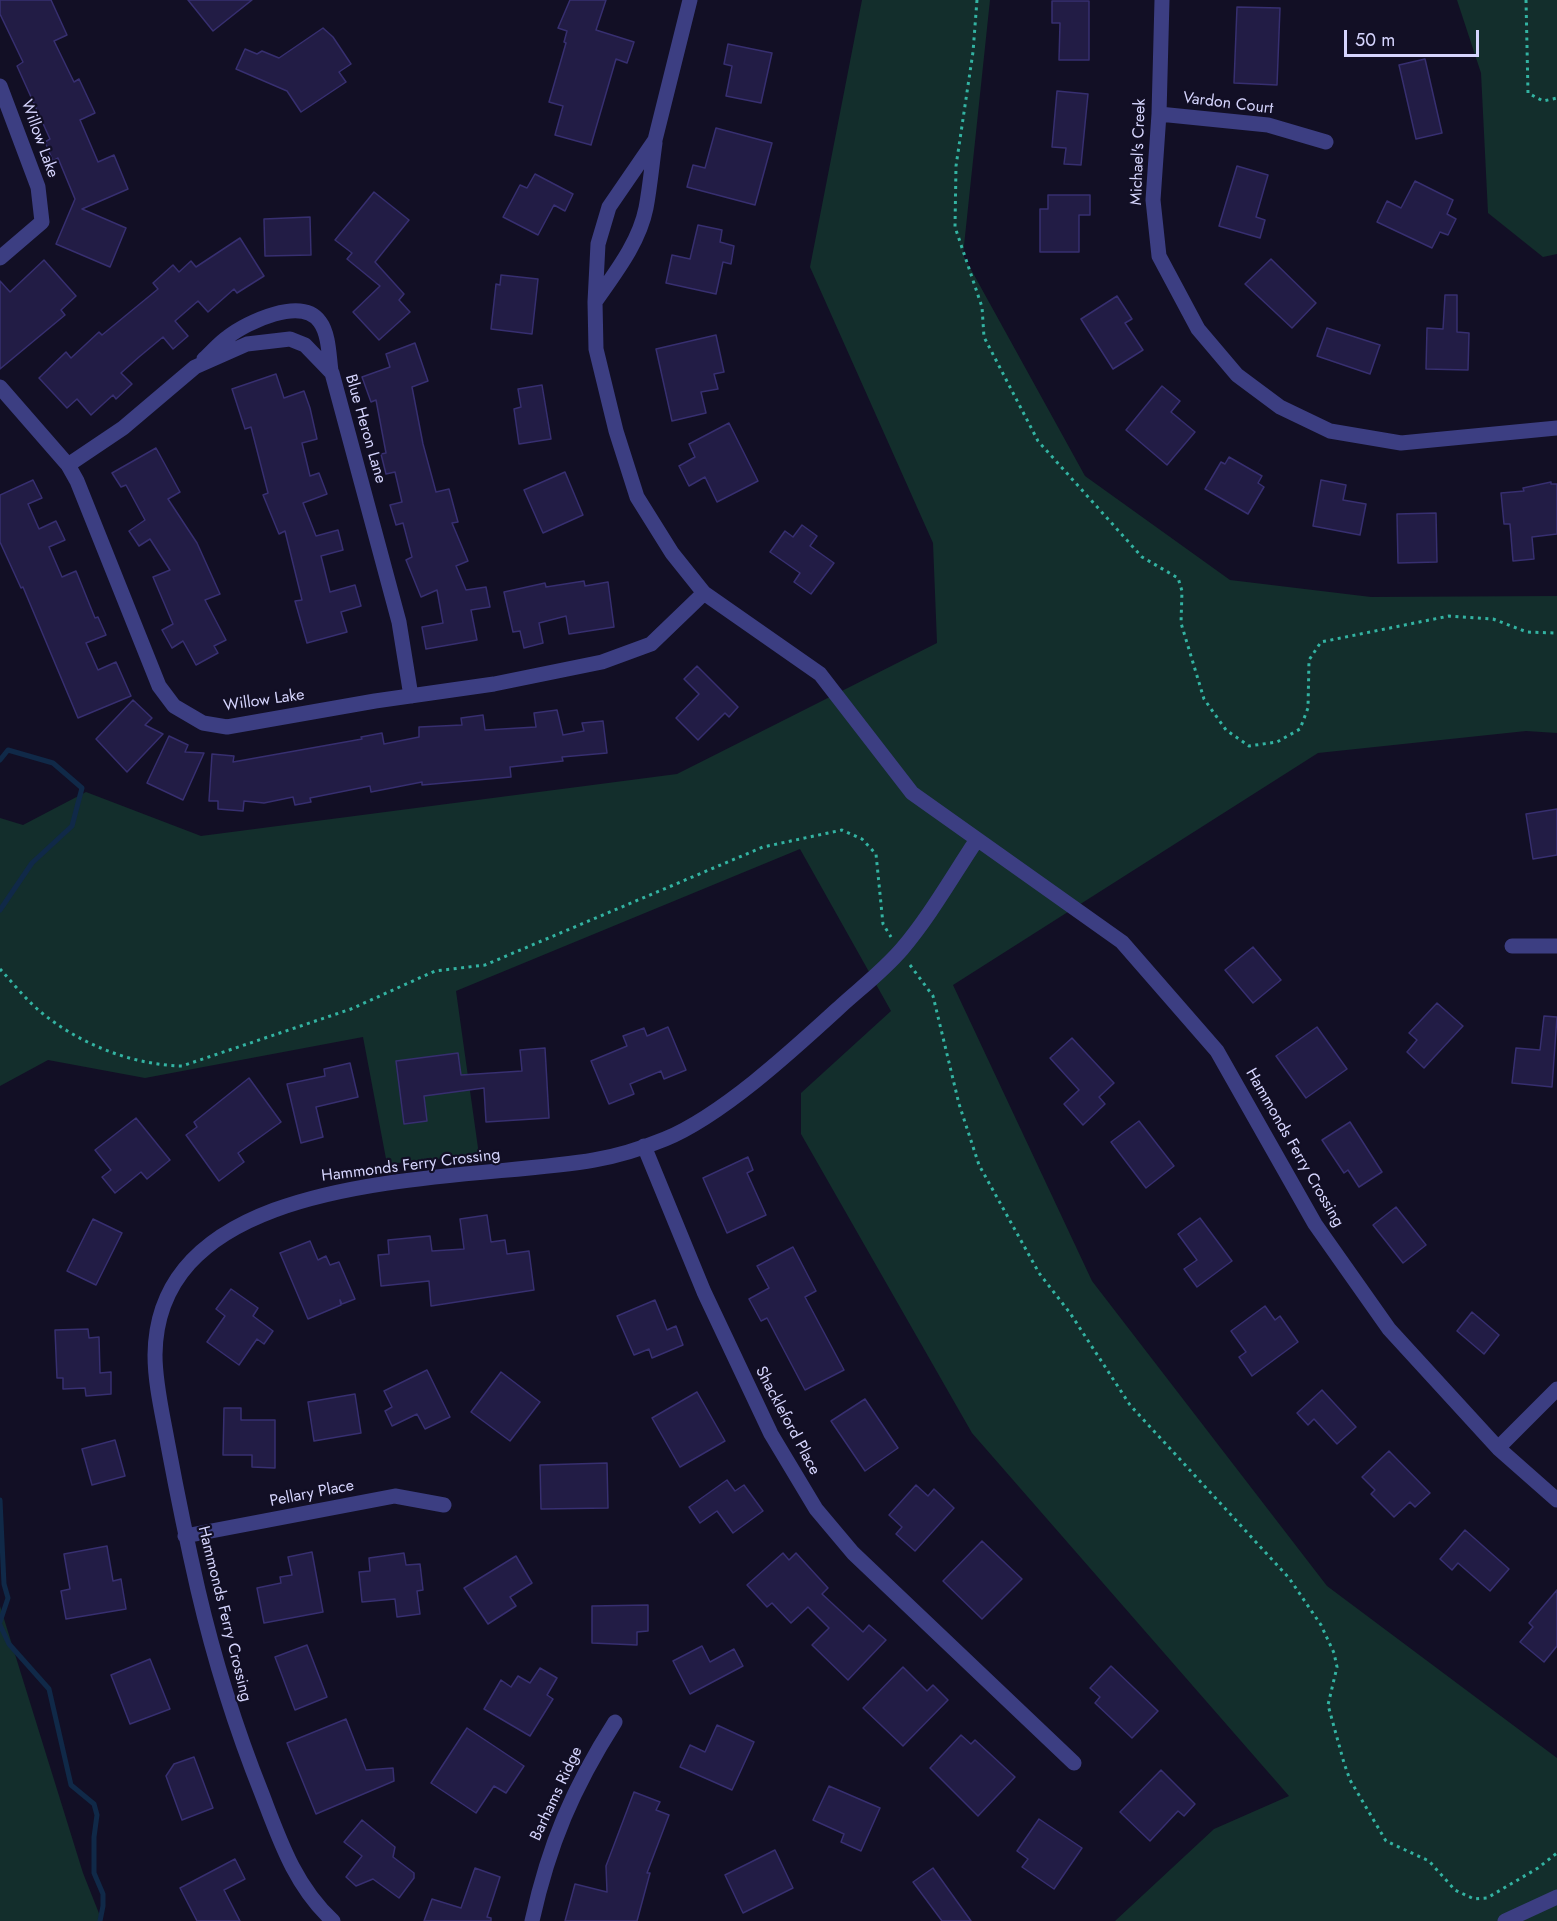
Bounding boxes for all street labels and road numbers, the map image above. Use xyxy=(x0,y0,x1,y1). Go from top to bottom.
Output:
street label: Vardon Court xyxy=(1182,89,1274,119)
street label: Willow Lake xyxy=(16,97,62,181)
street label: Michael's Creek xyxy=(1128,98,1150,206)
street label: Blue Heron Lane xyxy=(340,372,390,486)
street label: Willow Lake xyxy=(222,686,306,716)
street label: Hammonds Ferry Crossing xyxy=(1241,1065,1347,1231)
street label: Hammonds Ferry Crossing xyxy=(320,1145,502,1187)
street label: Shackleford Place xyxy=(750,1363,824,1479)
street label: Pellary Place xyxy=(268,1476,356,1512)
street label: Hammonds Ferry Crossing xyxy=(193,1524,255,1704)
street label: Barhams Ridge xyxy=(527,1744,587,1844)

